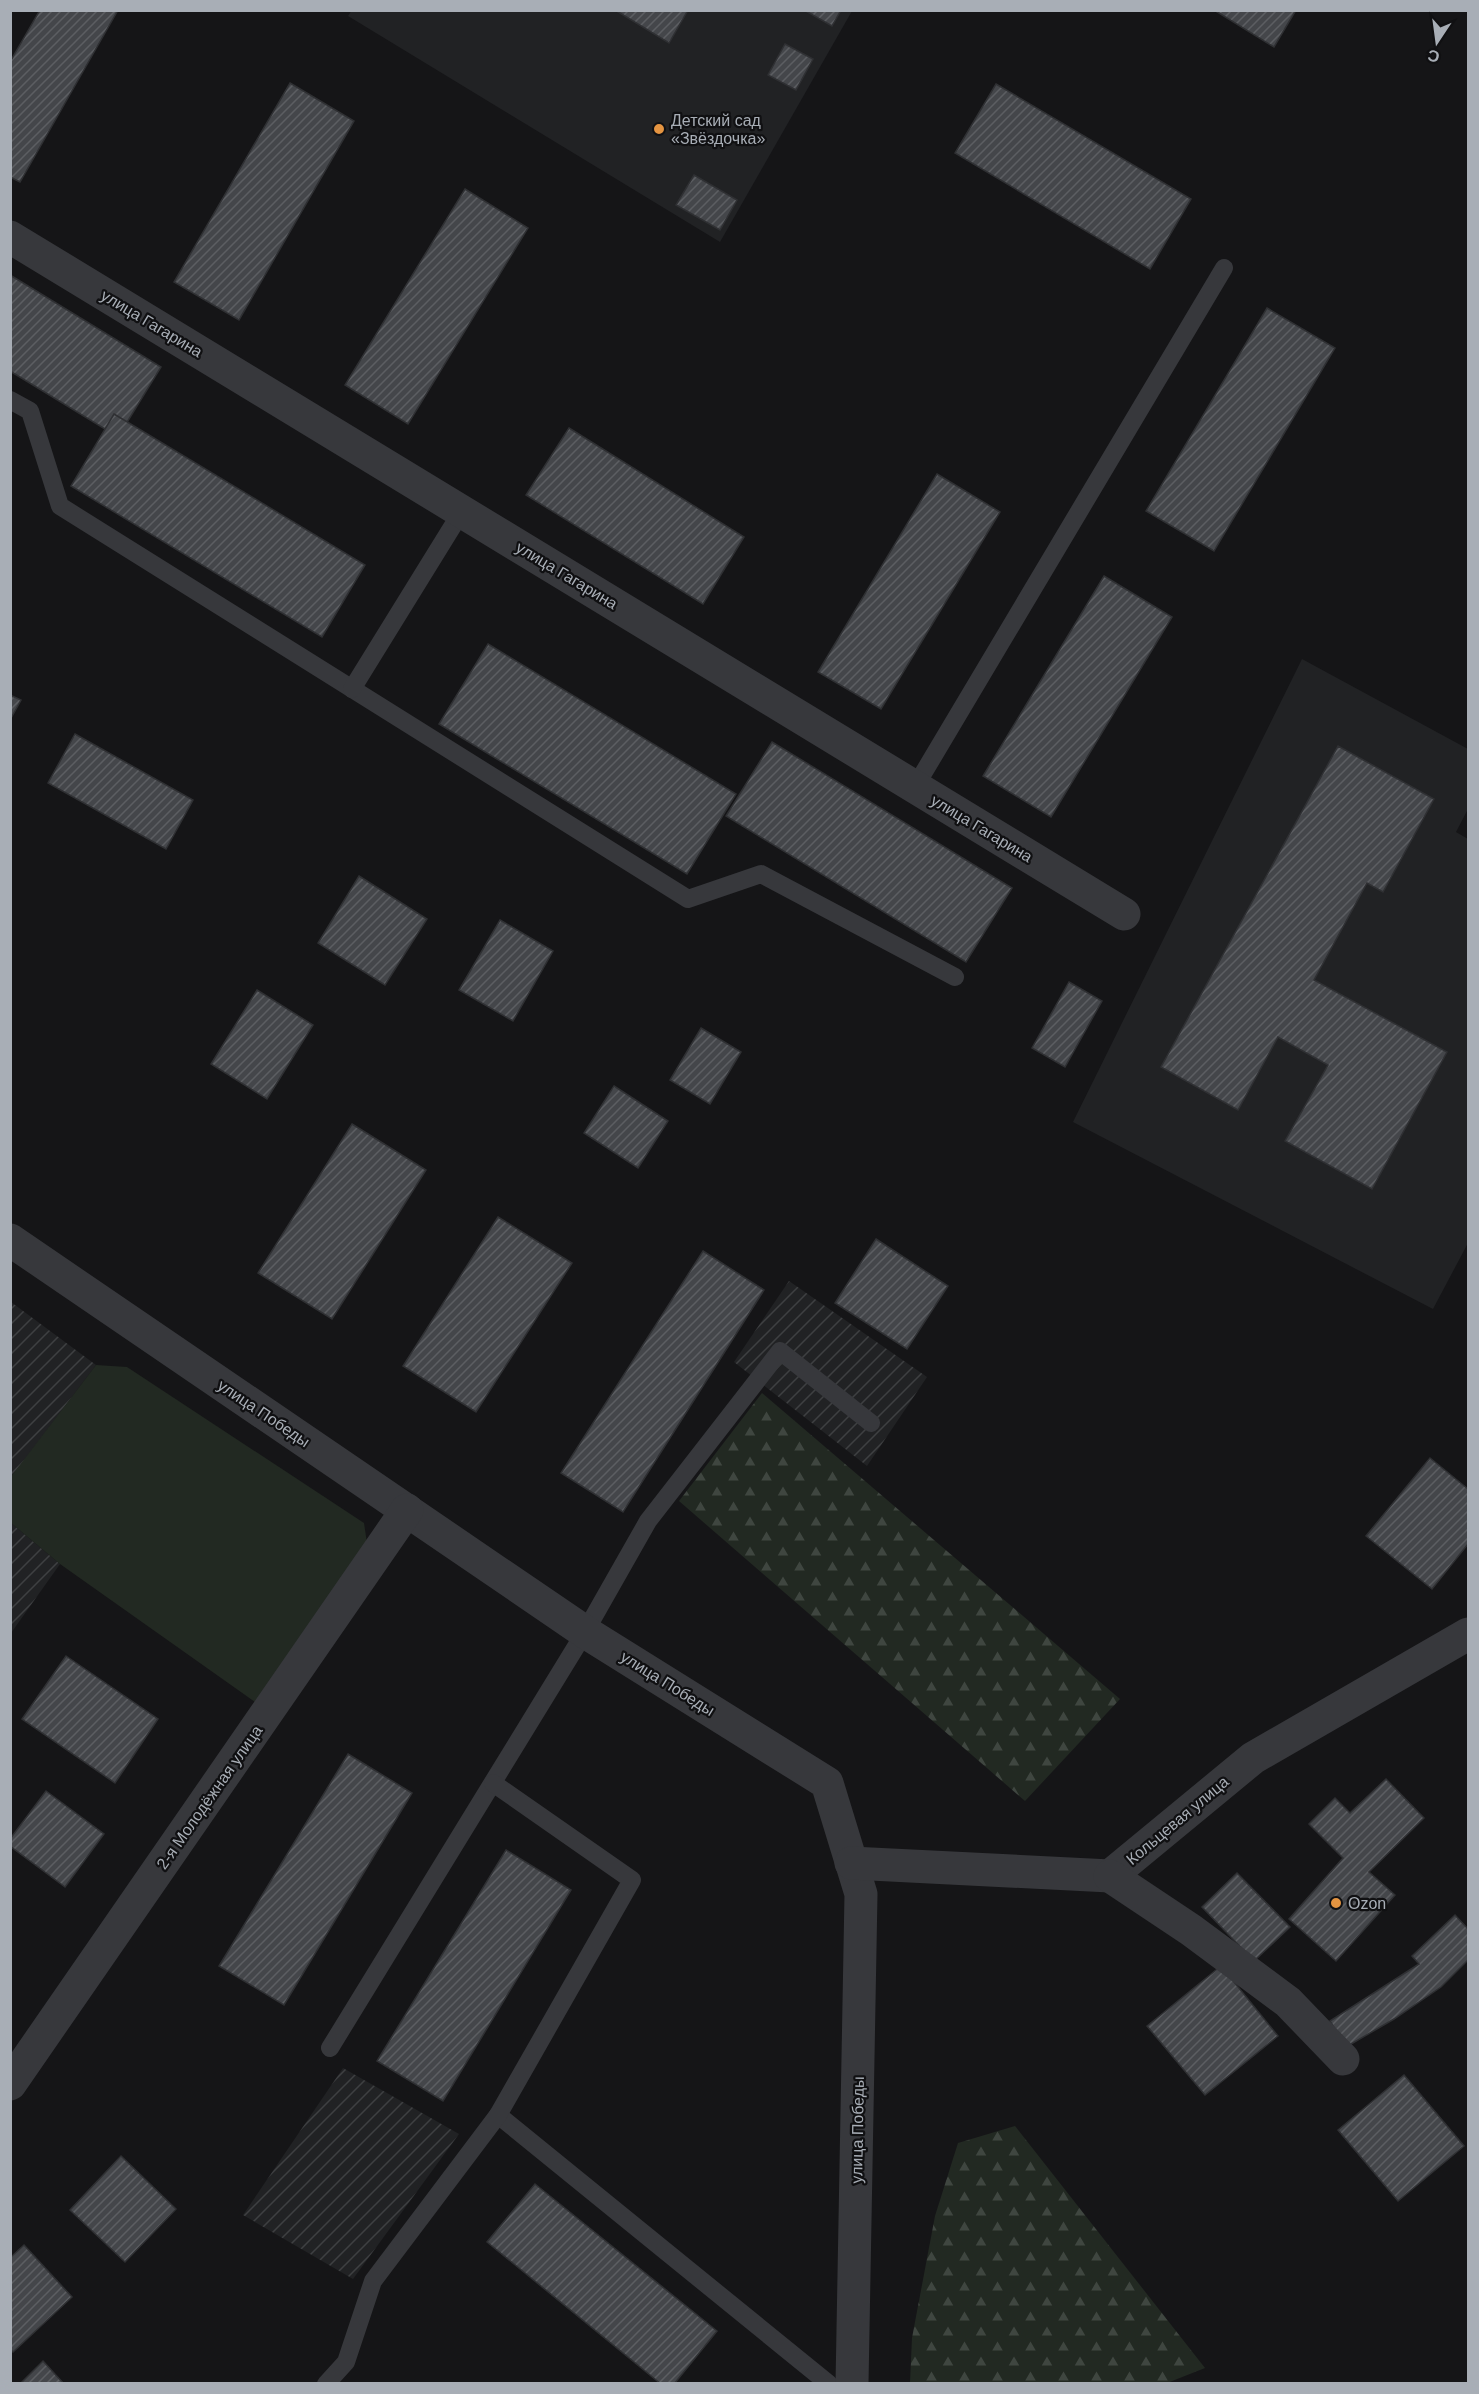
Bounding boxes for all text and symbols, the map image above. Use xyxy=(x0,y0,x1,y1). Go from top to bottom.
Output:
north arrow xyxy=(1407,12,1467,72)
text: С xyxy=(1426,46,1441,66)
place label: Детский сад «Звёздочка» xyxy=(671,112,765,147)
marker: Детский сад «Звёздочка» xyxy=(652,122,666,136)
street label: улица Гагарина xyxy=(98,287,206,360)
street label: улица Гагарина xyxy=(513,539,621,612)
street label: улица Гагарина xyxy=(928,792,1036,865)
street label: улица Победы xyxy=(215,1376,313,1450)
street label: улица Победы xyxy=(618,1648,718,1719)
street label: 2-я Молодёжная улица xyxy=(153,1722,266,1872)
street label: Кольцевая улица xyxy=(1123,1773,1232,1868)
place label: Ozon xyxy=(1348,1895,1386,1912)
marker: Ozon xyxy=(1329,1896,1343,1910)
street label: улица Победы xyxy=(848,2076,867,2184)

